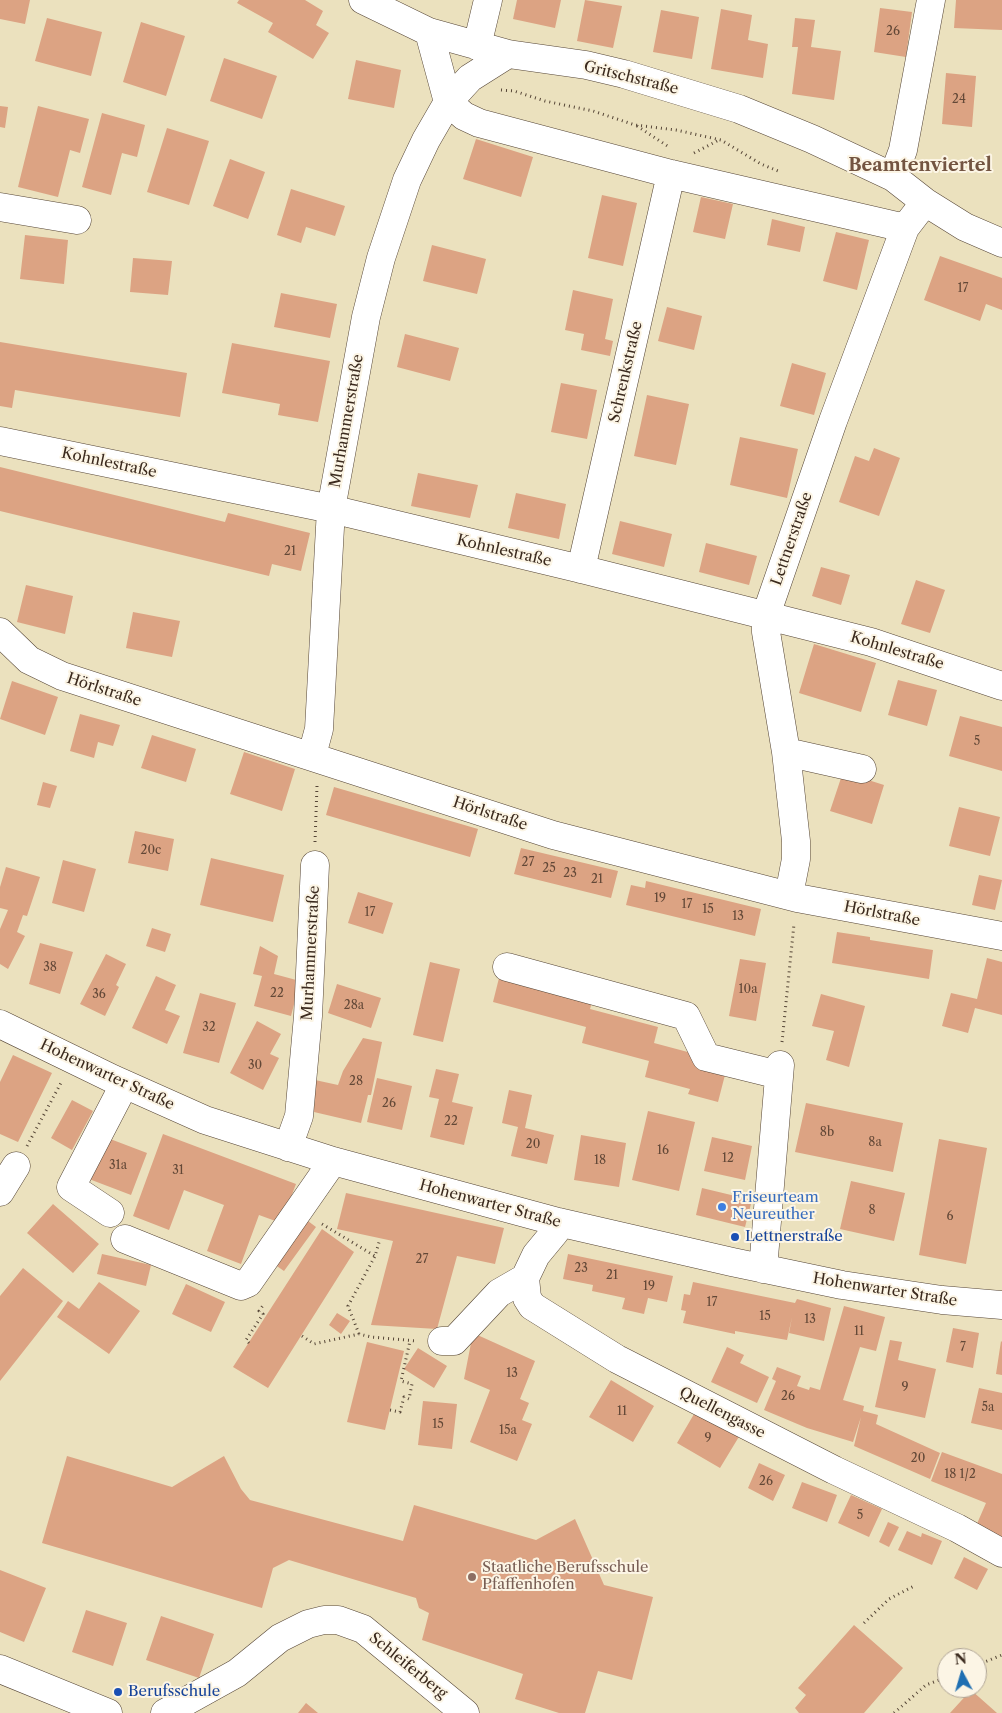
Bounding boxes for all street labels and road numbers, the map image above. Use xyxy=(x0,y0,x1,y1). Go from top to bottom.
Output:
street label: Gritschstraße xyxy=(582,58,680,98)
street label: Schrenkstraße xyxy=(606,320,646,424)
street label: Murhammerstraße xyxy=(326,353,368,489)
street label: Kohnlestraße xyxy=(60,444,158,482)
street label: Lettnerstraße xyxy=(768,490,816,588)
street label: Kohnlestraße xyxy=(455,531,553,571)
street label: Kohnlestraße xyxy=(848,628,946,674)
street label: Hörlstraße xyxy=(65,670,143,710)
street label: Hörlstraße xyxy=(451,794,529,834)
street label: Murhammerstraße xyxy=(298,885,324,1021)
street label: Hörlstraße xyxy=(842,898,922,930)
street label: Hohenwarter Straße xyxy=(37,1036,177,1114)
street label: Hohenwarter Straße xyxy=(417,1176,563,1232)
street label: Hohenwarter Straße xyxy=(812,1270,958,1310)
street label: Quellengasse xyxy=(676,1384,768,1442)
street label: Schleiferberg xyxy=(365,1629,451,1703)

